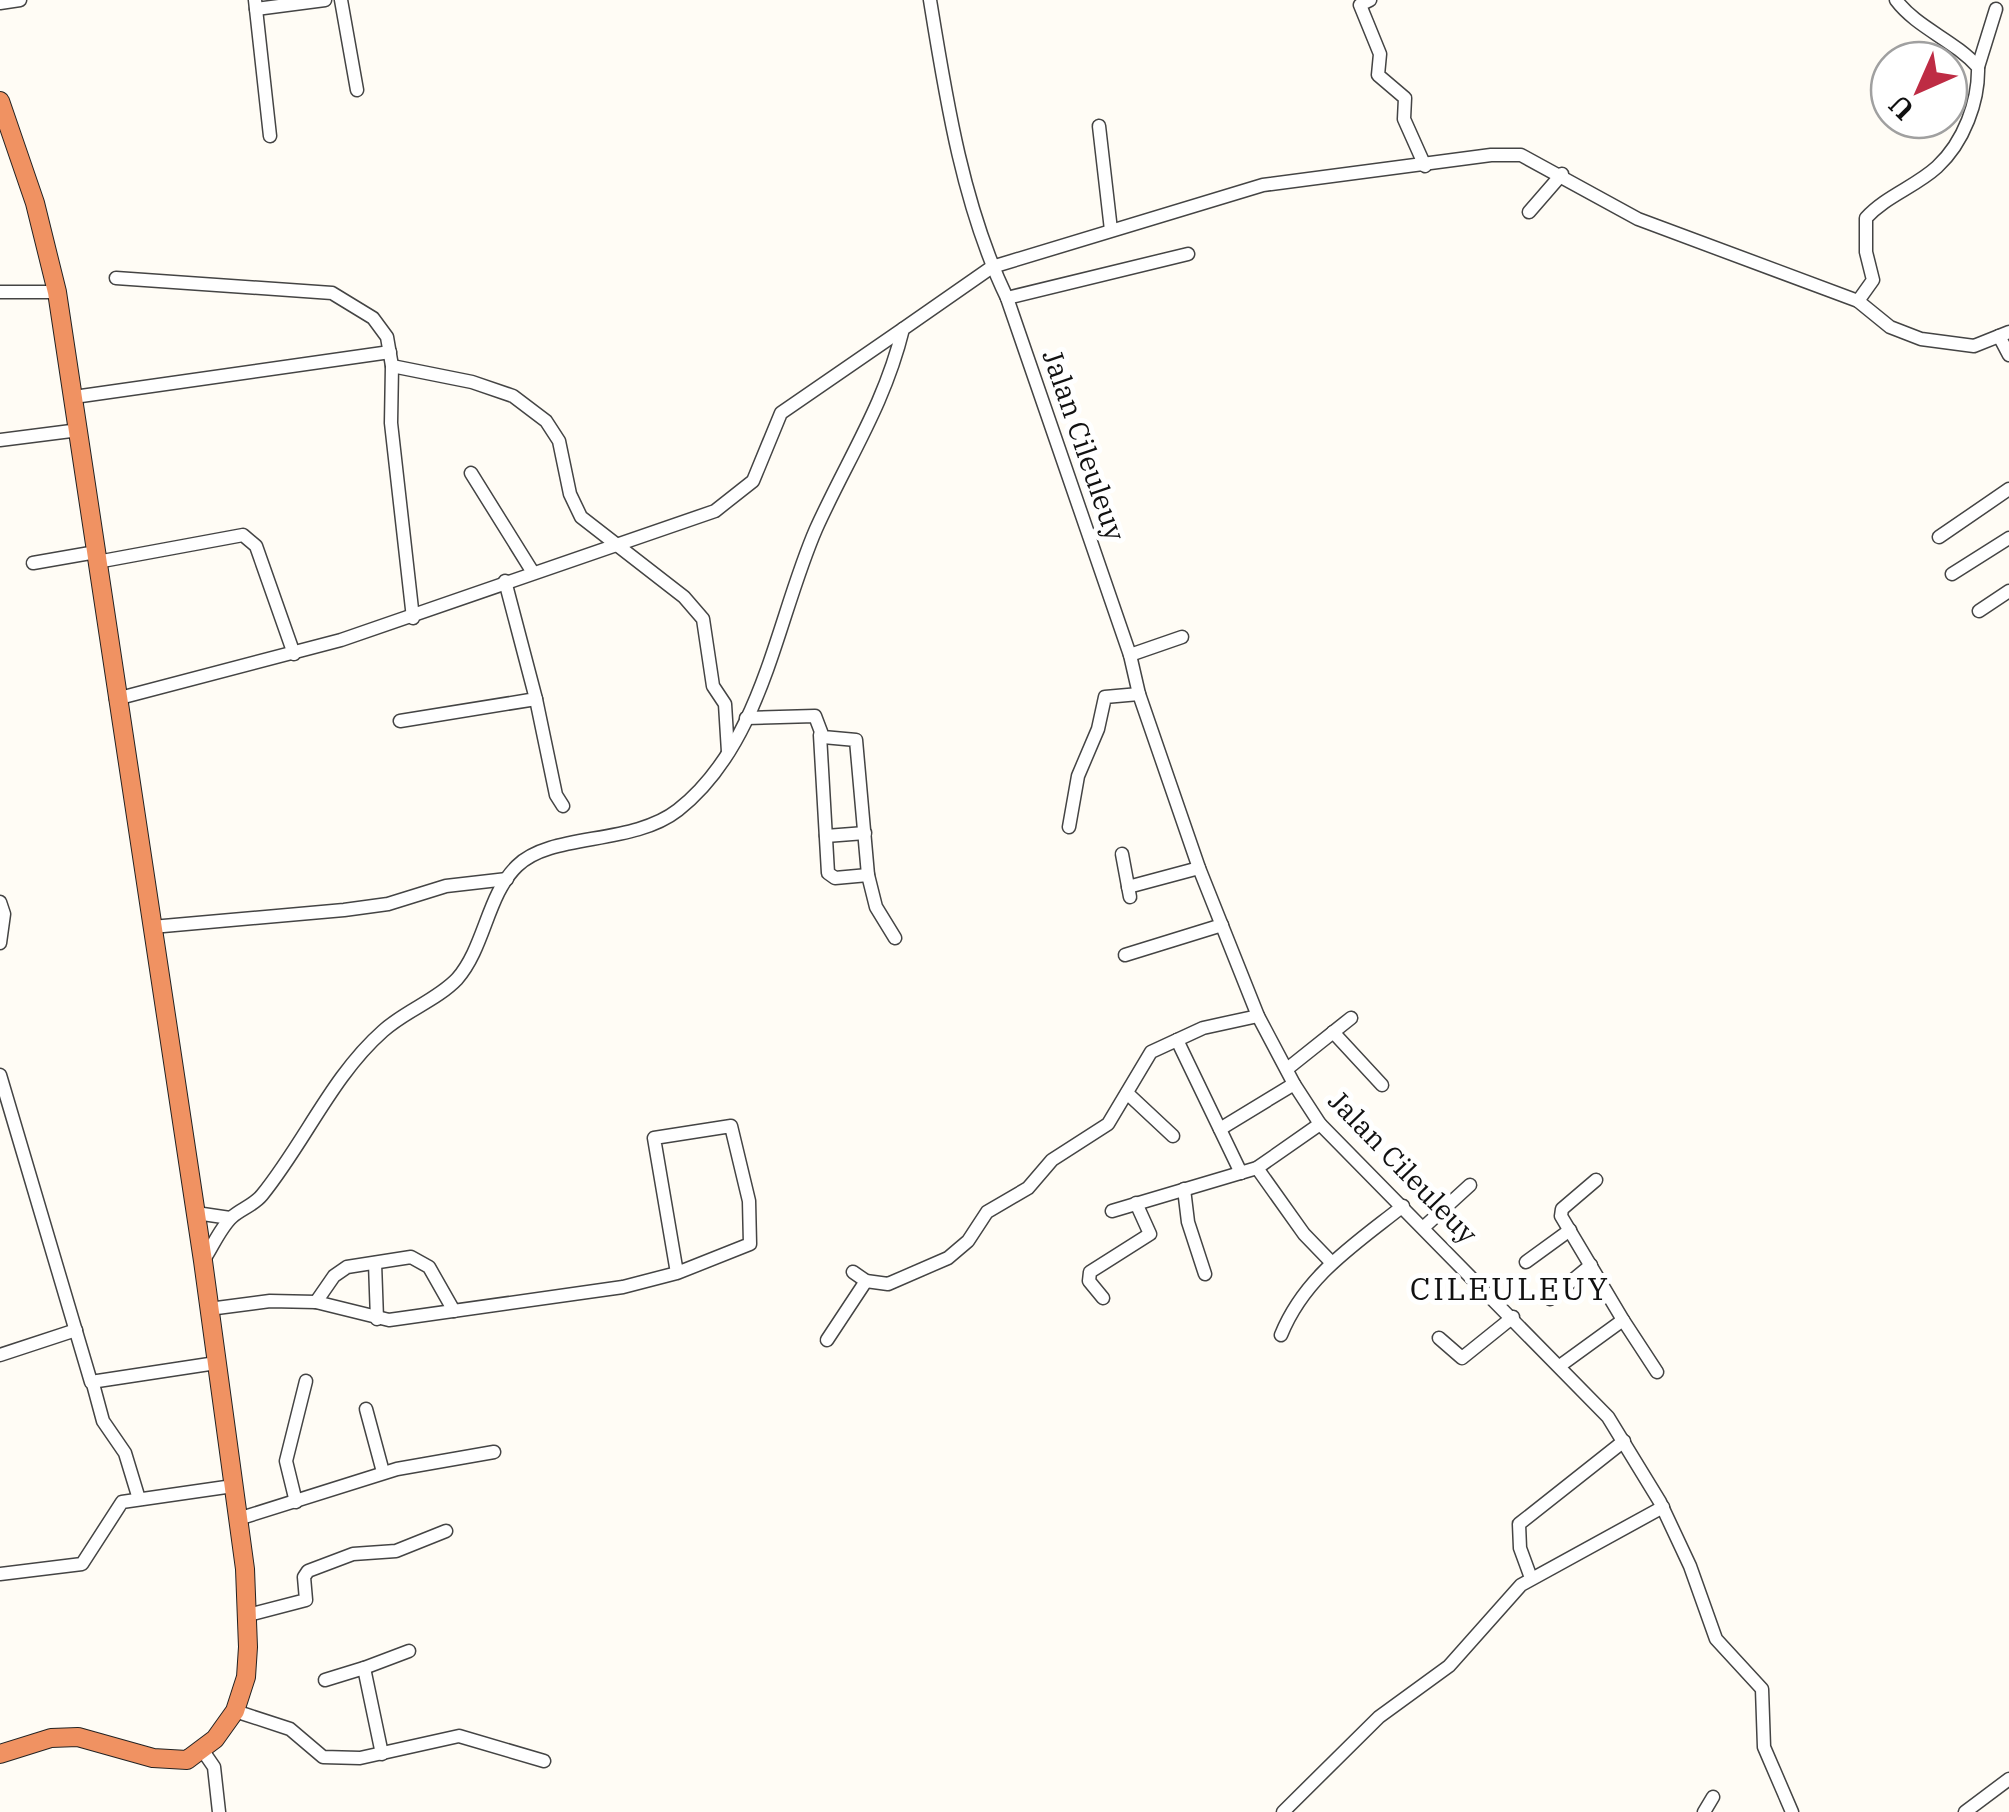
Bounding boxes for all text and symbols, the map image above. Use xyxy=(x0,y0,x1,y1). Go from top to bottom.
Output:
north arrow xyxy=(1869,40,1969,140)
text: U xyxy=(1880,87,1922,129)
street label: Jalan Cileuleuy xyxy=(1035,345,1134,545)
street label: Jalan Cileuleuy xyxy=(1321,1082,1486,1251)
district label: CILEULEUY xyxy=(1410,1267,1610,1309)

